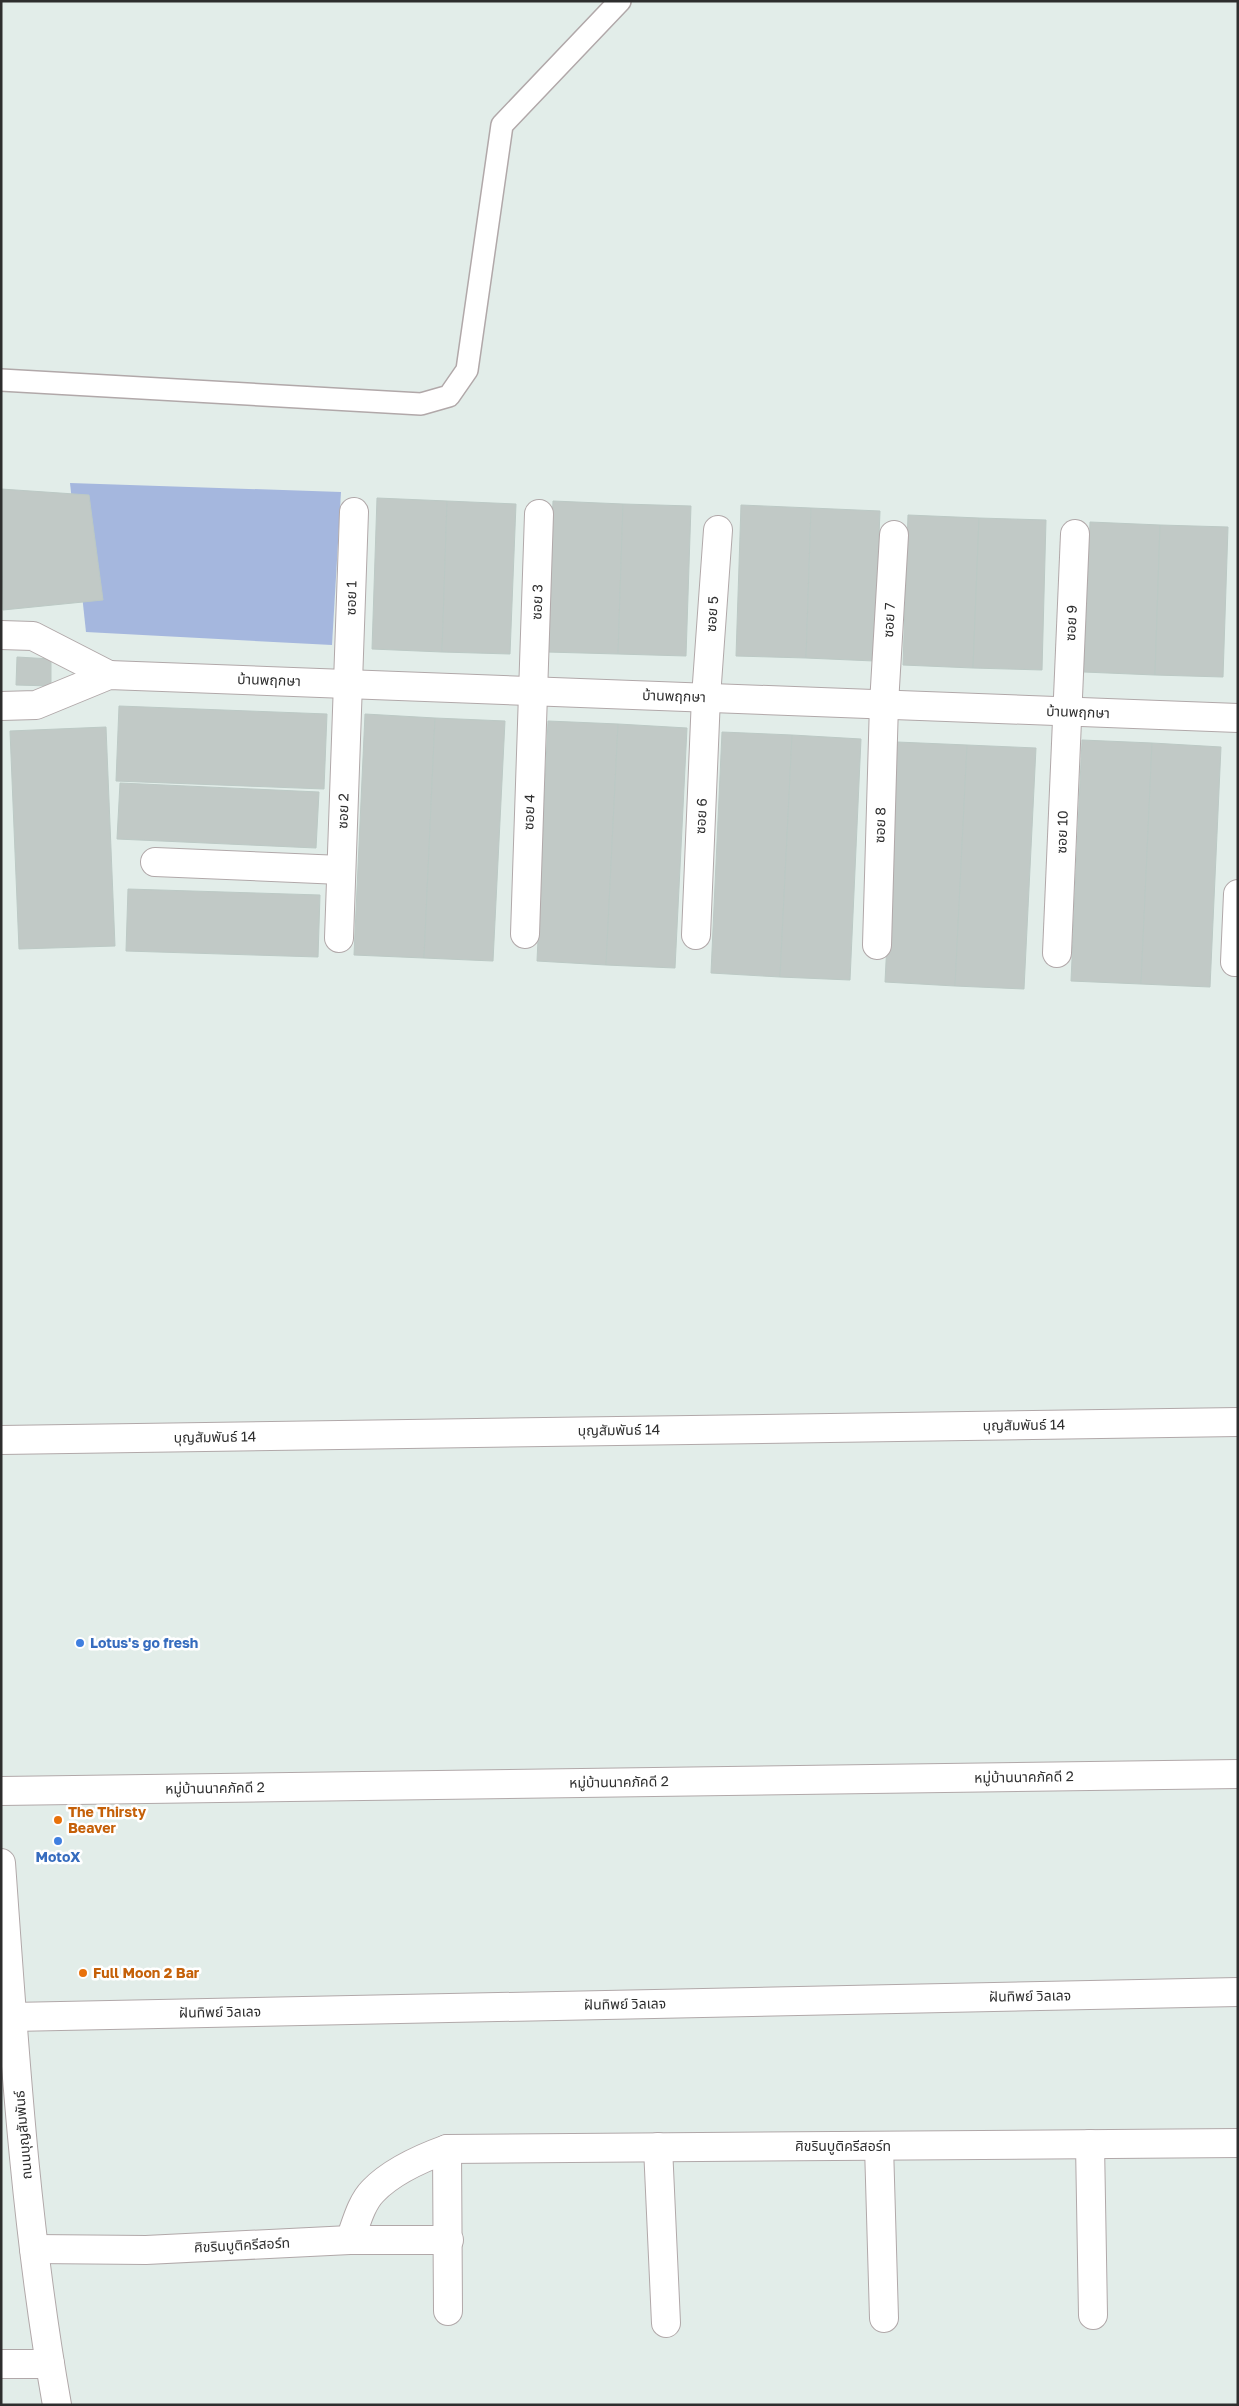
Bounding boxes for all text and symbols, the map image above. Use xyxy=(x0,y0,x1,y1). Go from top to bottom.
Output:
street label: ซอย 1 xyxy=(341,580,360,615)
street label: ซอย 3 xyxy=(527,584,546,620)
street label: ซอย 5 xyxy=(702,596,721,632)
street label: ซอย 7 xyxy=(879,602,898,638)
street label: ซอย 9 xyxy=(1061,604,1080,641)
street label: บ้านพฤกษา xyxy=(237,670,301,689)
street label: บ้านพฤกษา xyxy=(642,686,706,705)
street label: บ้านพฤกษา xyxy=(1046,702,1110,721)
street label: ซอย 2 xyxy=(333,793,352,829)
street label: ซอย 4 xyxy=(519,794,538,830)
street label: ซอย 6 xyxy=(691,797,710,834)
street label: ซอย 8 xyxy=(870,807,889,843)
street label: ซอย 10 xyxy=(1052,810,1071,854)
street label: บุญสัมพันธ์ 14 xyxy=(983,1415,1065,1435)
street label: บุญสัมพันธ์ 14 xyxy=(578,1420,660,1440)
street label: บุญสัมพันธ์ 14 xyxy=(174,1427,256,1447)
place label: Lotus's go fresh xyxy=(90,1634,198,1651)
marker: Lotus's go fresh xyxy=(74,1637,86,1649)
street label: หมู่บ้านนาคภัคดี 2 xyxy=(974,1767,1074,1787)
street label: หมู่บ้านนาคภัคดี 2 xyxy=(569,1772,669,1792)
street label: หมู่บ้านนาคภัคดี 2 xyxy=(165,1778,265,1798)
place label: The Thirsty Beaver xyxy=(68,1803,147,1836)
marker: The Thirsty Beaver xyxy=(52,1814,64,1826)
marker: MotoX xyxy=(52,1835,64,1847)
place label: MotoX xyxy=(36,1848,80,1865)
place label: Full Moon 2 Bar xyxy=(93,1964,200,1981)
marker: Full Moon 2 Bar xyxy=(77,1967,89,1979)
street label: ฝันทิพย์ วิลเลจ xyxy=(989,1986,1071,2005)
street label: ฝันทิพย์ วิลเลจ xyxy=(584,1994,666,2013)
street label: ฝันทิพย์ วิลเลจ xyxy=(179,2002,261,2021)
street label: ถนนบุญสัมพันธ์ xyxy=(10,2089,36,2180)
street label: ศิขรินบูติครีสอร์ท xyxy=(795,2137,891,2155)
street label: ศิขรินบูติครีสอร์ท xyxy=(194,2233,290,2257)

